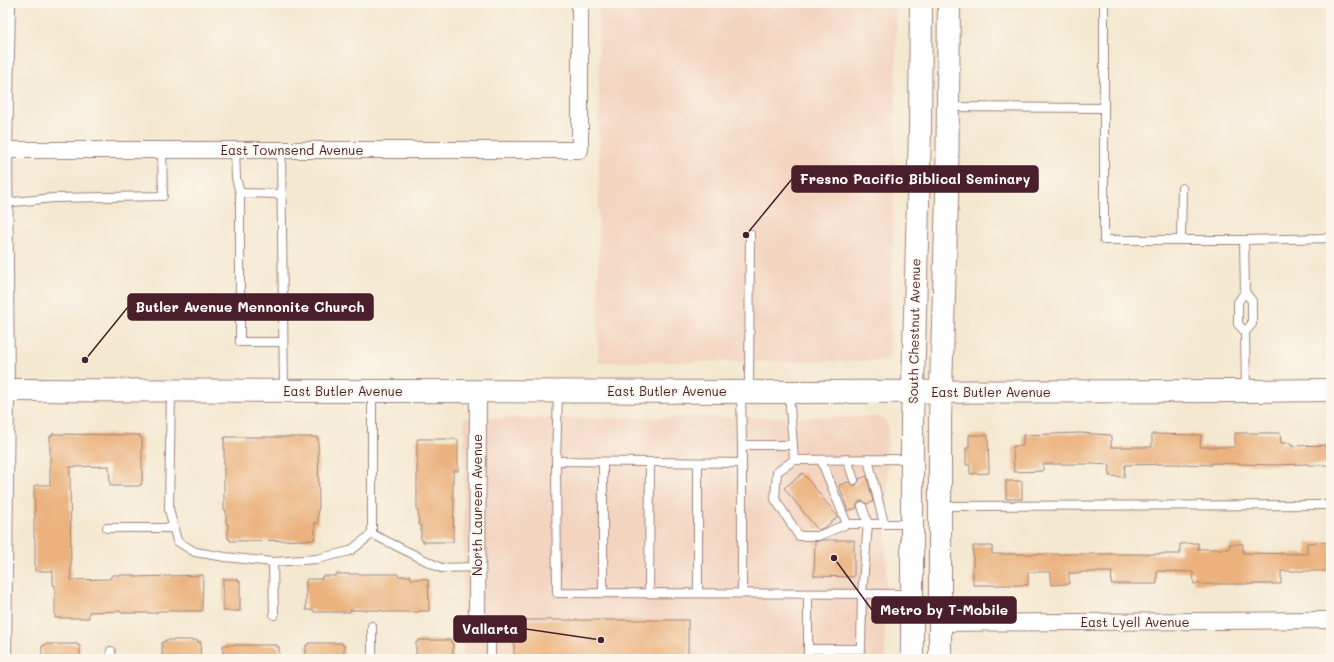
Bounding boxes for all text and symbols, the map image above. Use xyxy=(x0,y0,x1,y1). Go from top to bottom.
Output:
street label: East Townsend Avenue xyxy=(221,141,363,158)
callout: Fresno Pacific Biblical Seminary xyxy=(792,166,1038,192)
text: Fresno Pacific Biblical Seminary xyxy=(800,169,1031,188)
street label: South Chestnut Avenue xyxy=(904,258,923,404)
callout: Butler Avenue Mennonite Church xyxy=(128,294,373,320)
text: Butler Avenue Mennonite Church xyxy=(136,297,364,316)
street label: East Butler Avenue xyxy=(283,382,403,399)
street label: East Butler Avenue xyxy=(607,382,727,399)
street label: East Butler Avenue xyxy=(931,383,1051,400)
street label: North Laureen Avenue xyxy=(468,434,485,576)
callout: Metro by T-Mobile xyxy=(872,597,1016,623)
text: Metro by T-Mobile xyxy=(880,600,1008,619)
street label: East Lyell Avenue xyxy=(1080,613,1190,630)
callout: Vallarta xyxy=(454,616,526,642)
text: Vallarta xyxy=(462,619,518,638)

